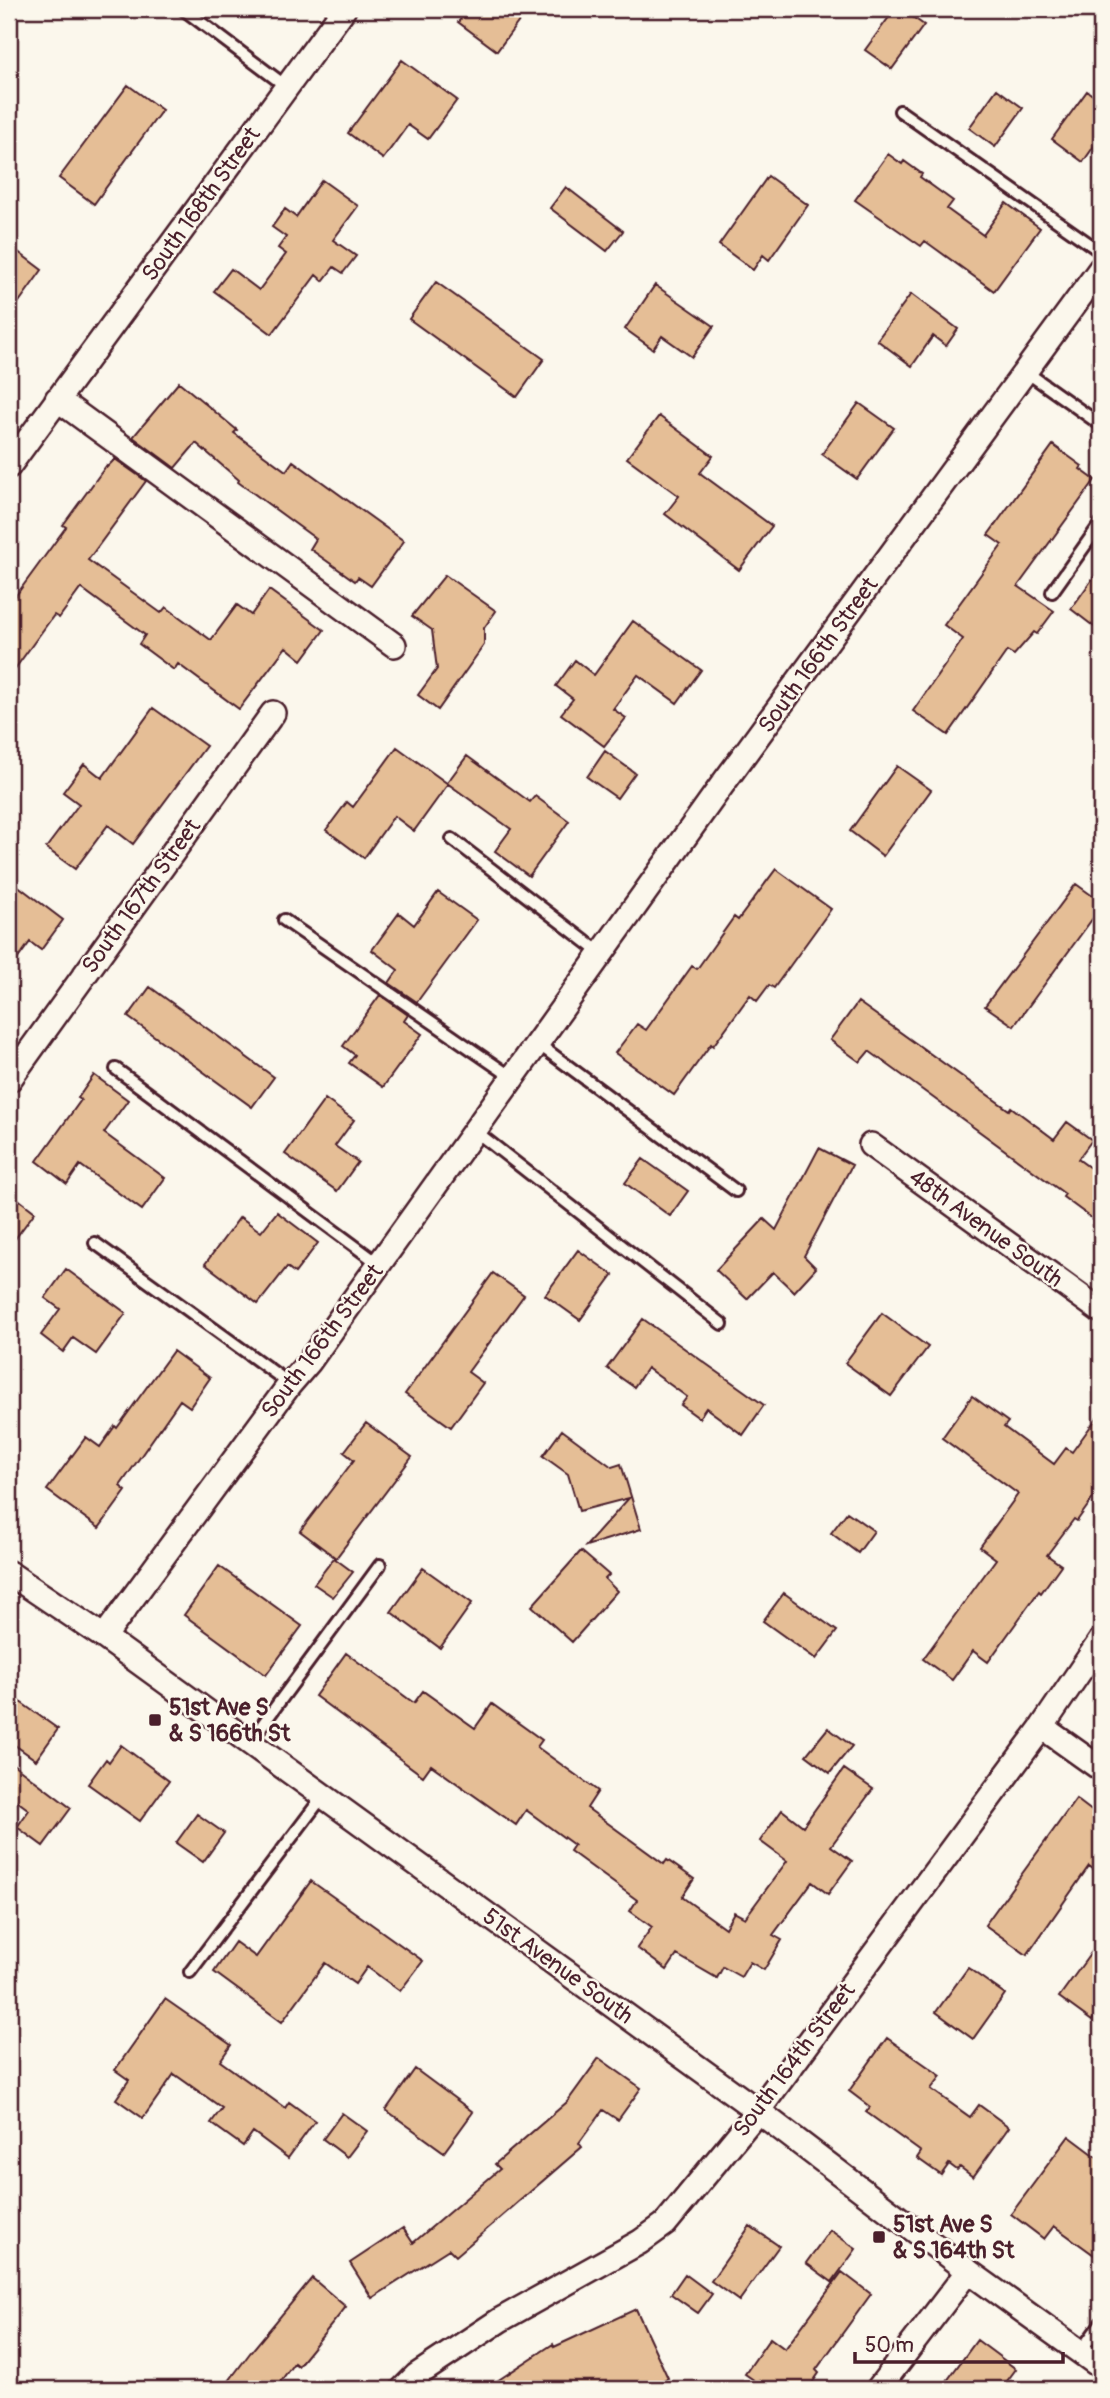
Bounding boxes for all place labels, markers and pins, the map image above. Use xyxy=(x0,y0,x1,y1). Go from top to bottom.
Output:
place label: 51st Ave S & S 166th St xyxy=(169,1693,291,1748)
marker: 51st Ave S & S 166th St xyxy=(147,1712,163,1728)
place label: 51st Ave S & S 164th St xyxy=(893,2210,1015,2265)
marker: 51st Ave S & S 164th St xyxy=(871,2229,887,2245)

